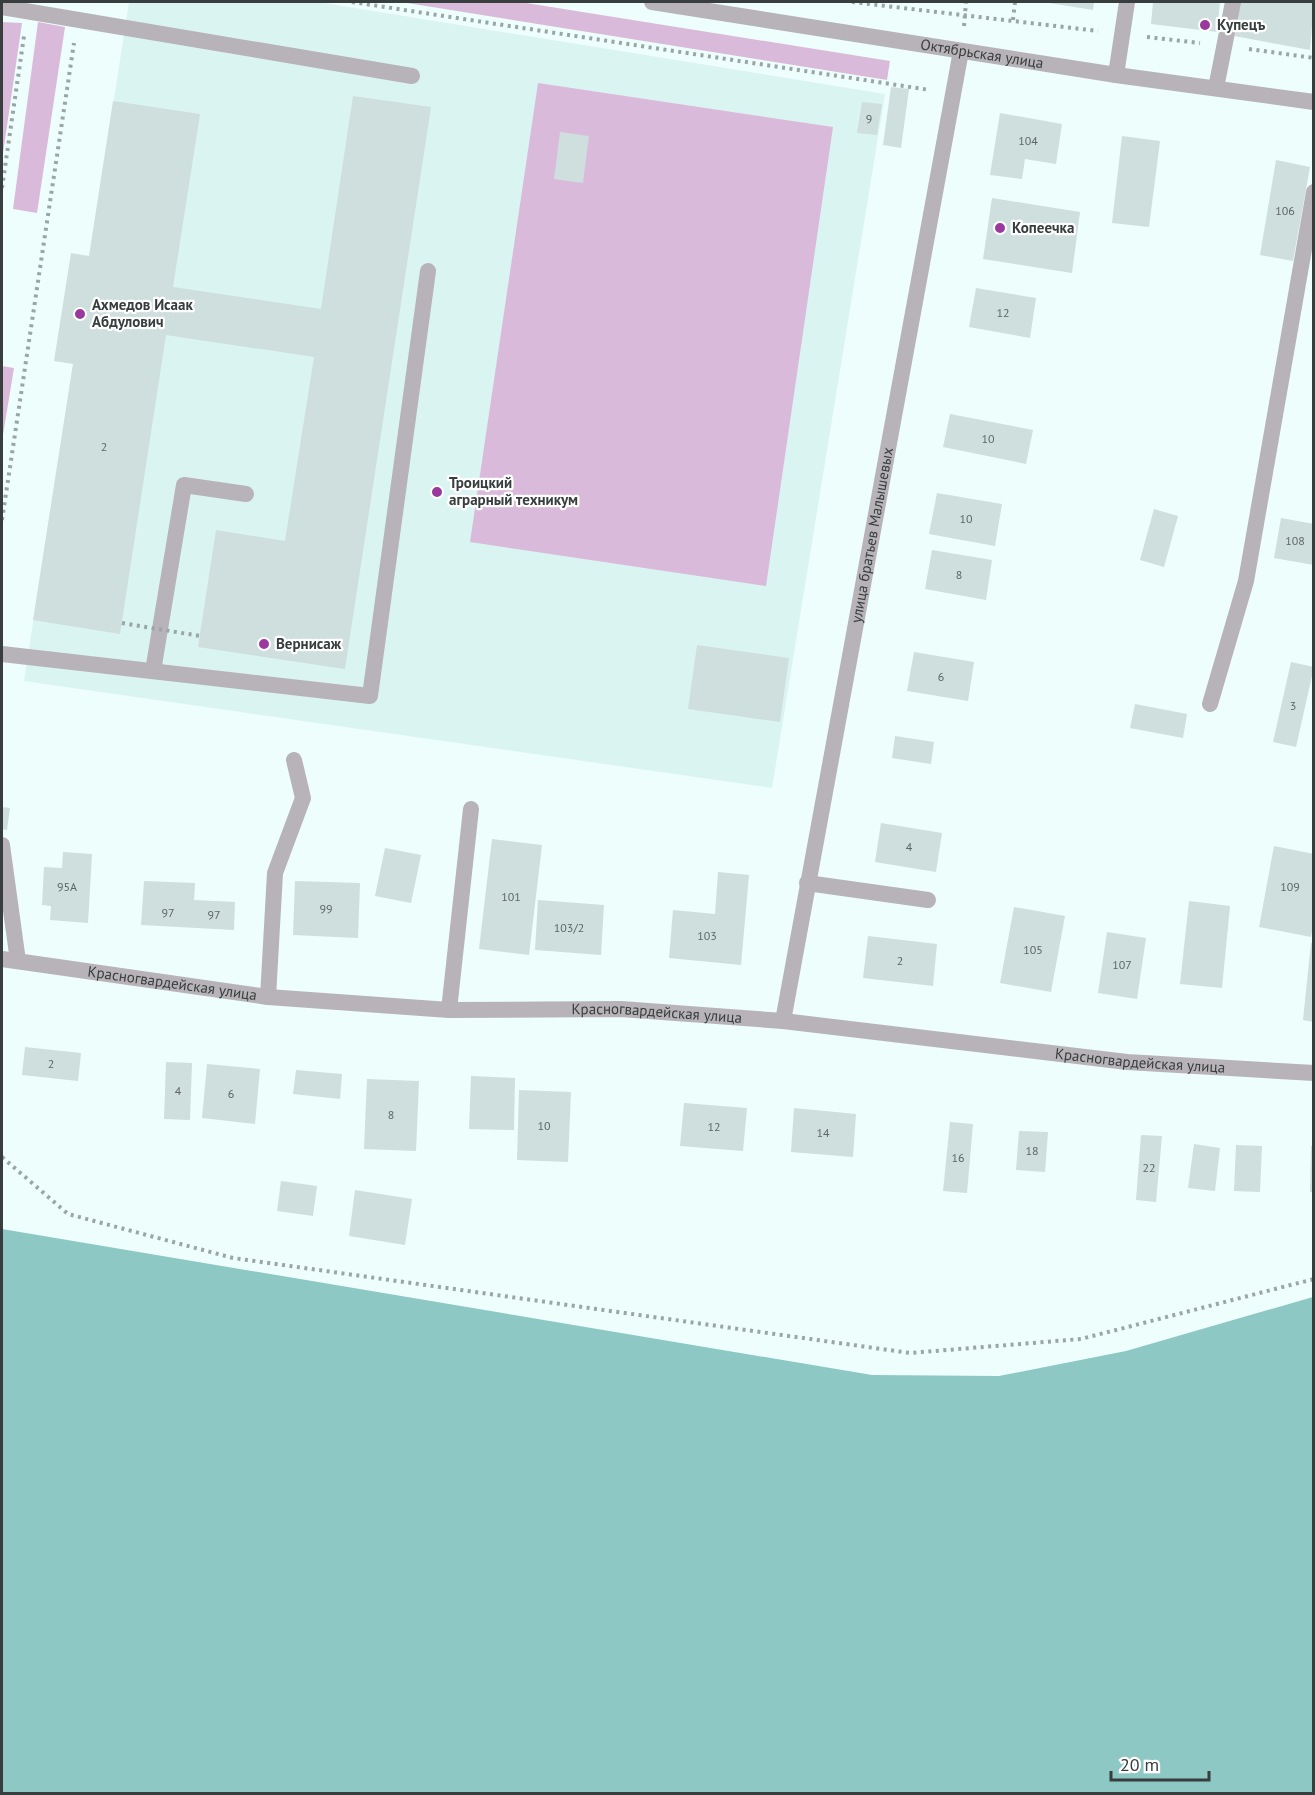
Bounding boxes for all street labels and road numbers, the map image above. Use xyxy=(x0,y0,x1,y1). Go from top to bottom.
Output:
street label: Октябрьская улица xyxy=(919,34,1045,72)
street label: улица братьев Малышевых xyxy=(846,445,897,624)
street label: Красногвардейская улица xyxy=(86,961,258,1004)
street label: Красногвардейская улица xyxy=(571,999,743,1027)
street label: Красногвардейская улица xyxy=(1054,1043,1226,1077)

